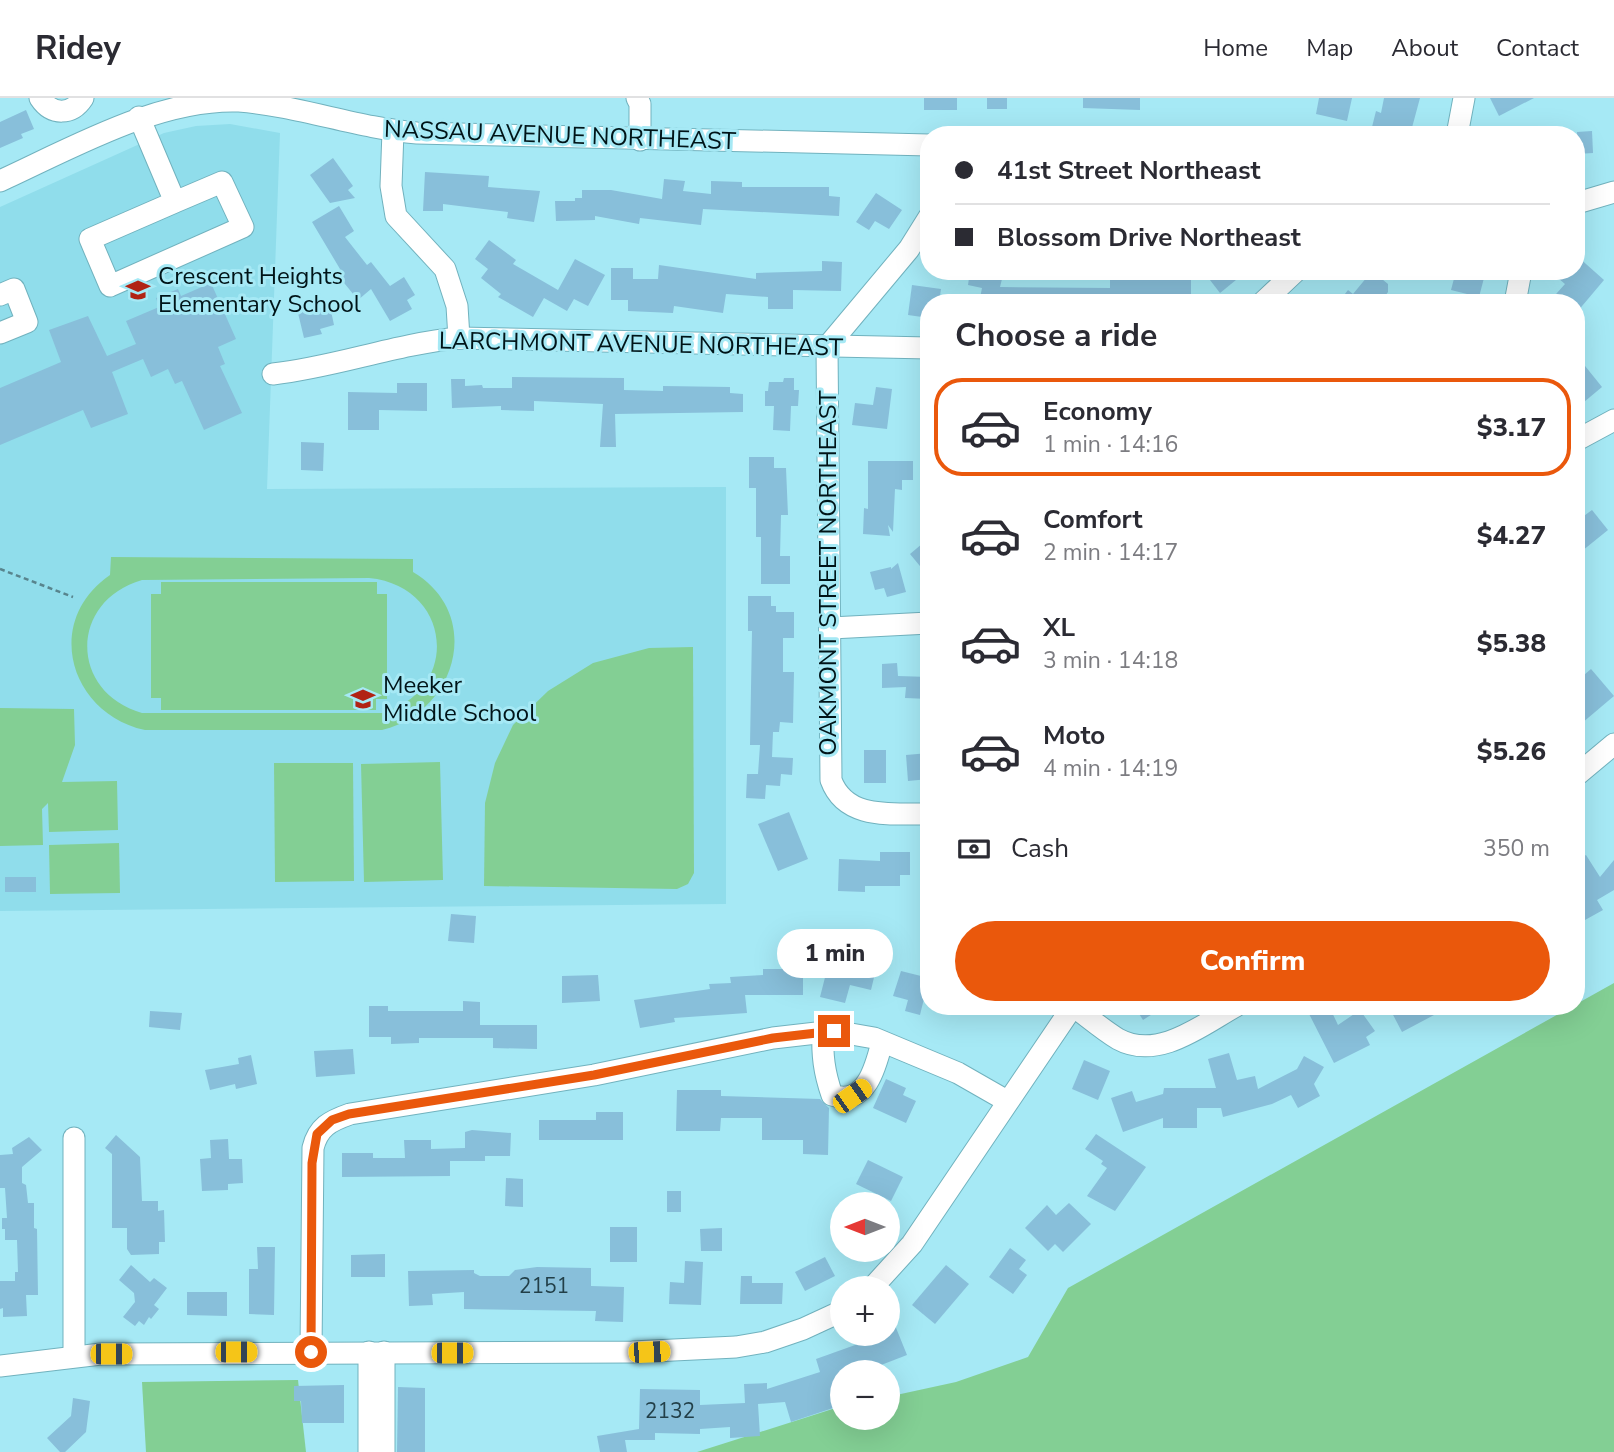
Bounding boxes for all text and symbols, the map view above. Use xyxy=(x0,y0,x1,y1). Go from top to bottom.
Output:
text: Ridey xyxy=(35,26,121,71)
text: Home xyxy=(1203,32,1268,64)
text: Map xyxy=(1306,32,1353,64)
text: About xyxy=(1391,32,1458,64)
text: Contact xyxy=(1496,32,1579,64)
street label: NASSAU AVENUE NORTHEAST xyxy=(384,113,737,157)
text: 41st Street Northeast xyxy=(997,153,1261,188)
text: Blossom Drive Northeast xyxy=(997,220,1301,255)
place label: Crescent Heights Elementary School xyxy=(158,260,361,320)
school or university icon: Crescent Heights Elementary School xyxy=(124,276,152,304)
text: Choose a ride xyxy=(955,314,1157,357)
street label: LARCHMONT AVENUE NORTHEAST xyxy=(439,324,844,364)
street label: OAKMONT STREET NORTHEAST xyxy=(812,390,844,756)
text: Economy xyxy=(1043,394,1152,429)
icon: car xyxy=(959,396,1022,459)
text: $3.17 xyxy=(1477,410,1546,445)
text: 1 min · 14:16 xyxy=(1043,429,1178,460)
text: Comfort xyxy=(1043,502,1143,537)
icon: car xyxy=(959,504,1022,567)
text: $4.27 xyxy=(1477,518,1546,553)
text: 2 min · 14:17 xyxy=(1043,537,1178,568)
text: XL xyxy=(1043,610,1075,645)
icon: car xyxy=(959,612,1022,675)
text: $5.38 xyxy=(1477,626,1546,661)
text: 3 min · 14:18 xyxy=(1043,645,1178,676)
place label: Meeker Middle School xyxy=(383,669,536,729)
school or university icon: Meeker Middle School xyxy=(349,685,377,713)
text: Moto xyxy=(1043,718,1105,753)
icon: car xyxy=(959,720,1022,783)
text: $5.26 xyxy=(1477,734,1546,769)
text: 4 min · 14:19 xyxy=(1043,753,1178,784)
icon: cash xyxy=(955,830,993,868)
text: Cash xyxy=(1011,831,1069,866)
text: 350 m xyxy=(1483,833,1550,864)
button: Confirm xyxy=(955,921,1550,1001)
callout: 1 min xyxy=(776,930,892,978)
text: 1 min xyxy=(805,938,865,969)
route end xyxy=(818,1015,850,1047)
car xyxy=(829,1075,876,1117)
north arrow xyxy=(830,1192,900,1262)
map controls xyxy=(830,1192,900,1430)
house number: 2151 xyxy=(519,1272,569,1300)
button: + xyxy=(830,1276,900,1346)
route start xyxy=(295,1336,327,1368)
car xyxy=(628,1341,671,1363)
car xyxy=(216,1342,258,1363)
car xyxy=(432,1343,474,1364)
car xyxy=(91,1344,133,1365)
button: − xyxy=(830,1360,900,1430)
house number: 2132 xyxy=(645,1397,695,1425)

